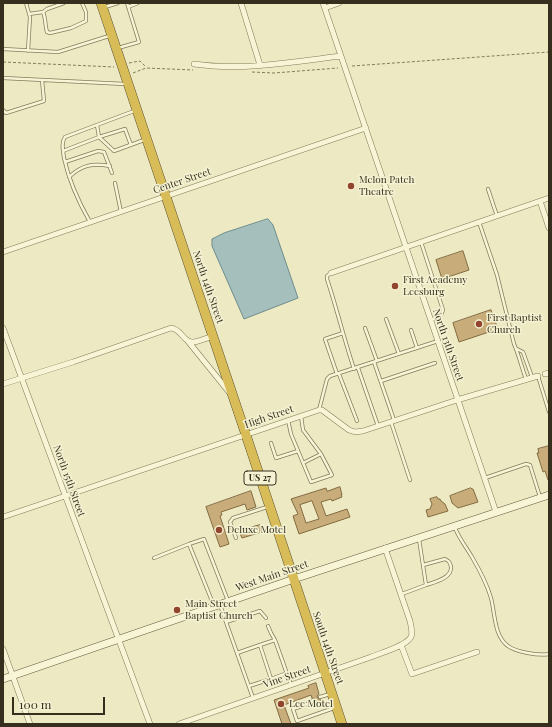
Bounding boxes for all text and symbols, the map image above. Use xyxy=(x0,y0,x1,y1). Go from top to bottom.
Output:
street label: Center Street xyxy=(152,166,212,196)
place label: Melon Patch Theatre xyxy=(359,174,414,198)
marker: Melon Patch Theatre xyxy=(346,181,356,191)
street label: North 14th Street xyxy=(190,249,226,325)
place label: First Academy Leesburg xyxy=(403,274,467,298)
marker: First Academy Leesburg xyxy=(390,281,400,291)
street label: North 13th Street xyxy=(430,307,466,383)
place label: First Baptist Church xyxy=(487,312,542,336)
marker: First Baptist Church xyxy=(474,319,484,329)
street label: High Street xyxy=(243,403,295,431)
street label: North 15th Street xyxy=(51,444,87,518)
road number: US 27 xyxy=(244,471,276,485)
place label: Deluxe Motel xyxy=(227,524,286,536)
marker: Deluxe Motel xyxy=(214,525,224,535)
street label: West Main Street xyxy=(234,558,310,594)
place label: Main Street Baptist Church xyxy=(185,598,253,622)
marker: Main Street Baptist Church xyxy=(172,605,182,615)
street label: South 14th Street xyxy=(310,610,346,686)
street label: Vine Street xyxy=(262,663,312,691)
scale bar xyxy=(14,689,107,715)
text: 100 m xyxy=(19,696,51,712)
place label: Lee Motel xyxy=(289,698,333,710)
marker: Lee Motel xyxy=(276,699,286,709)

